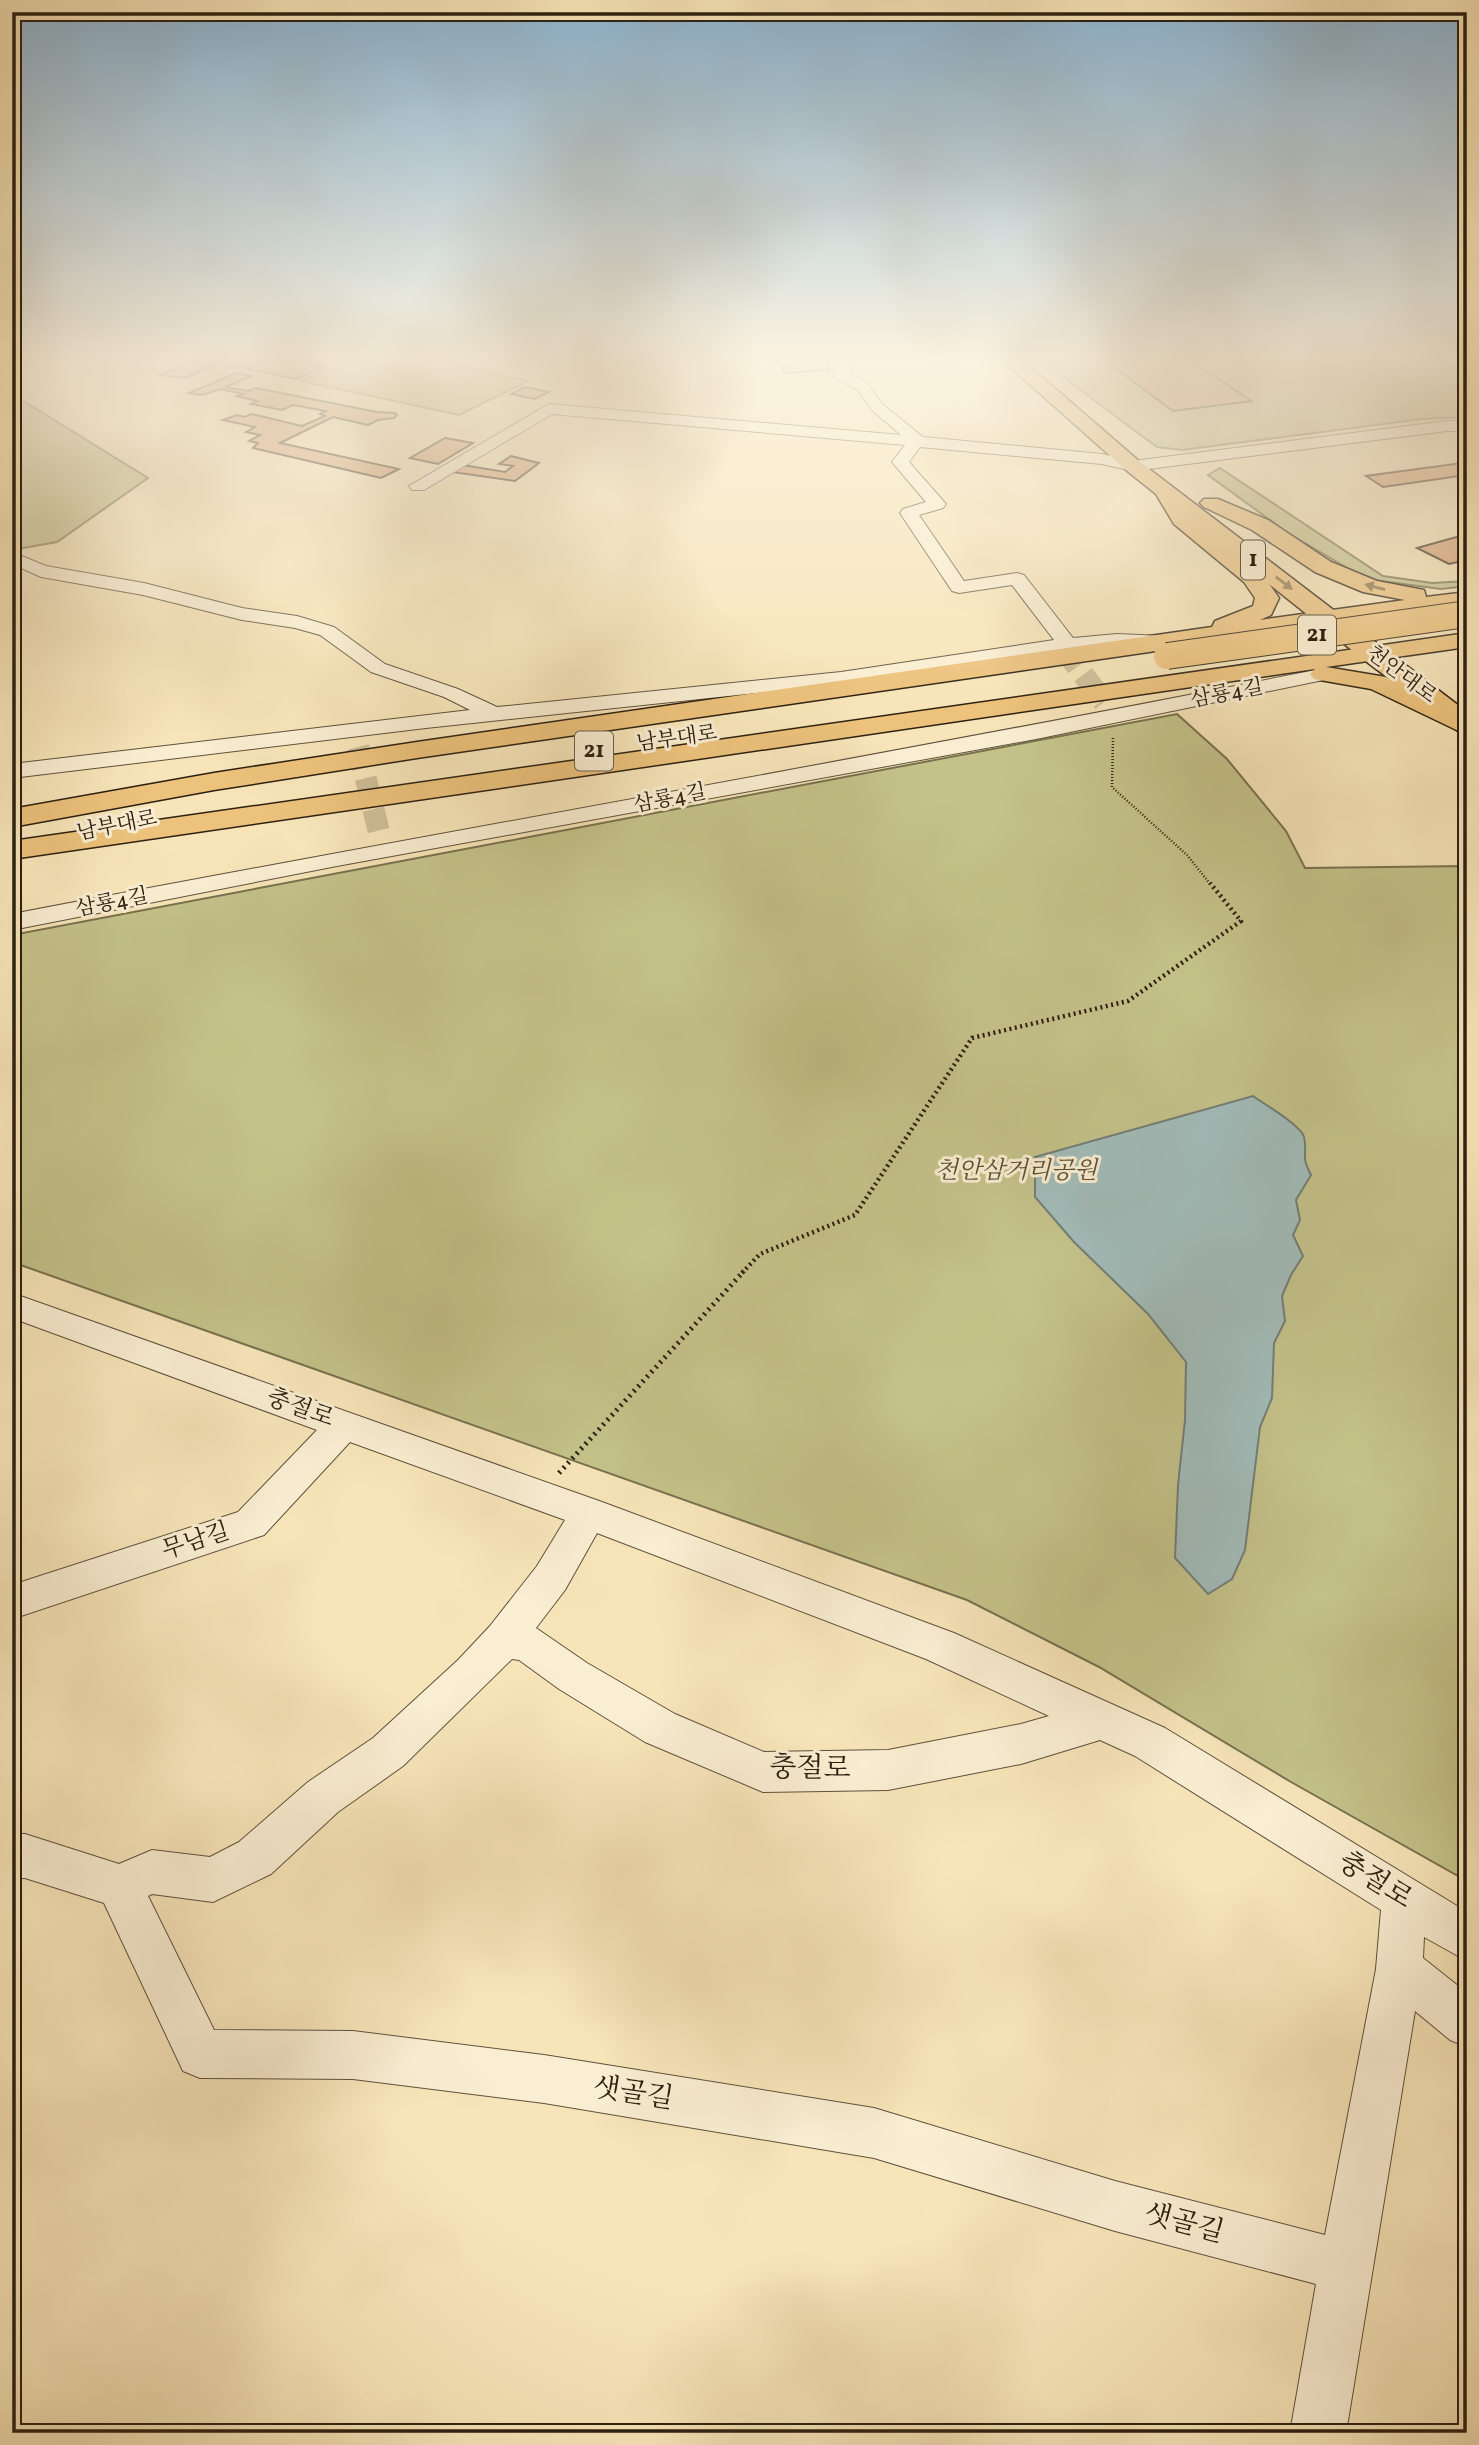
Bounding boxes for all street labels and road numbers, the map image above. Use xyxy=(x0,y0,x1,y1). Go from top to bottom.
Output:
road number: 1 xyxy=(1241,540,1265,580)
road number: 21 xyxy=(1298,615,1336,654)
street label: 천안대로 xyxy=(1360,639,1442,711)
street label: 삼룡4길 xyxy=(1188,673,1266,715)
street label: 남부대로 xyxy=(635,719,719,759)
road number: 21 xyxy=(575,732,613,771)
street label: 삼룡4길 xyxy=(631,778,709,820)
street label: 남부대로 xyxy=(74,804,160,848)
street label: 삼룡4길 xyxy=(73,882,151,924)
street label: 충절로 xyxy=(262,1381,338,1437)
street label: 무남길 xyxy=(158,1515,234,1569)
street label: 충절로 xyxy=(769,1749,851,1789)
street label: 충절로 xyxy=(1330,1843,1420,1919)
street label: 샛골길 xyxy=(590,2068,676,2120)
street label: 샛골길 xyxy=(1140,2195,1228,2253)

